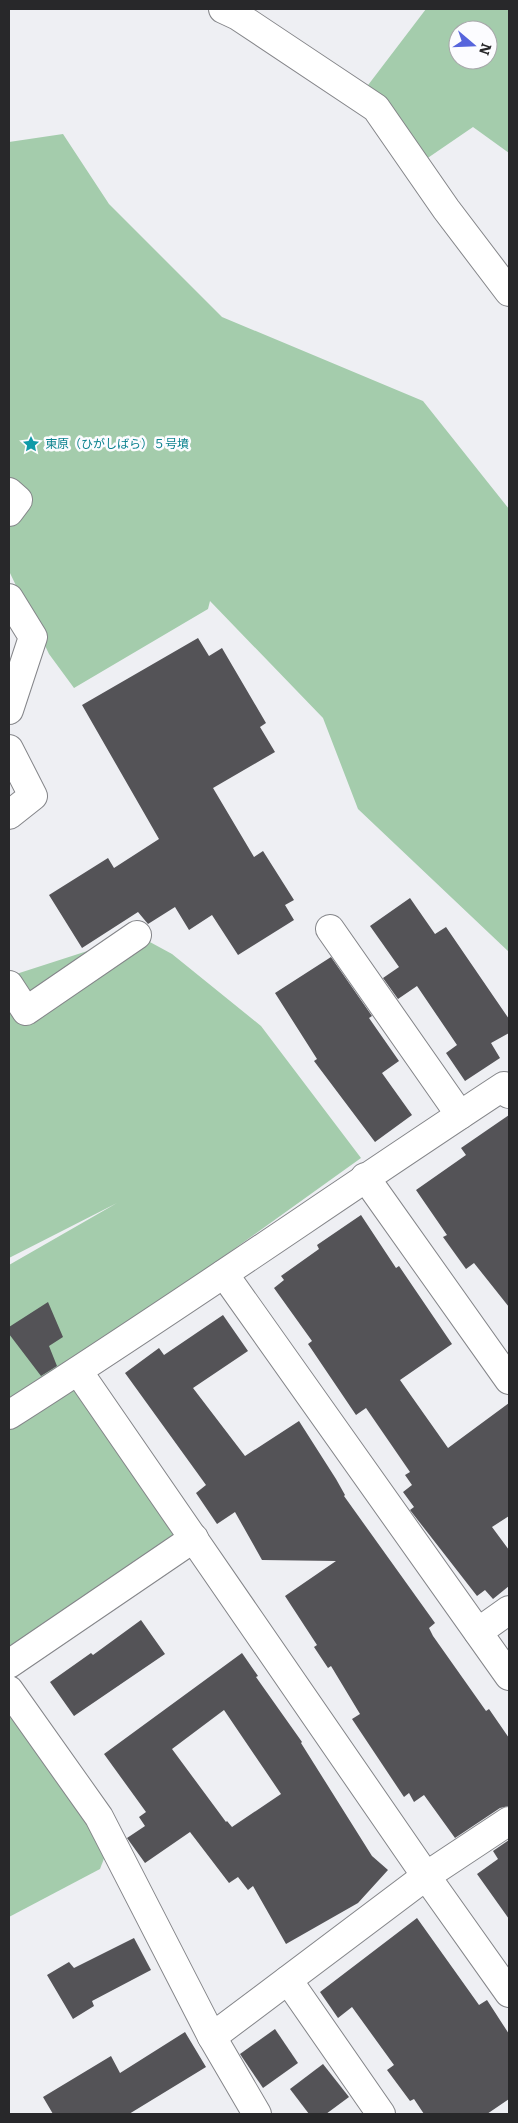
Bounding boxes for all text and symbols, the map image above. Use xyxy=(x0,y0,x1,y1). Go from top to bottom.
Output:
north arrow xyxy=(448,20,498,70)
text: N xyxy=(475,41,498,59)
place icon: 東原（ひがしばら）５号墳 xyxy=(21,434,41,454)
place label: 東原（ひがしばら）５号墳 xyxy=(45,434,189,452)

